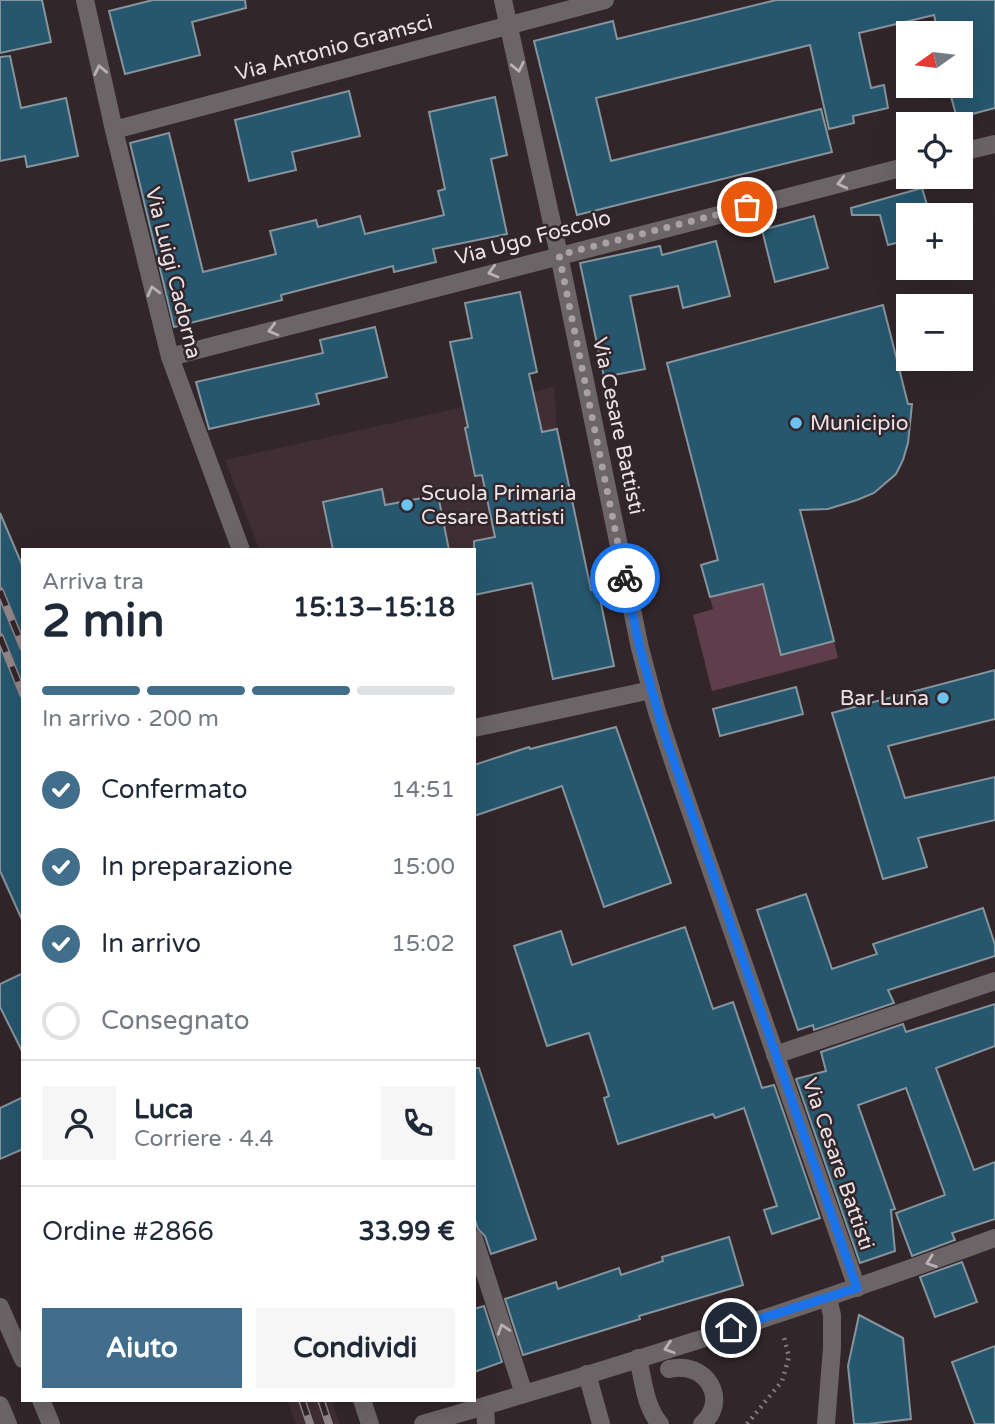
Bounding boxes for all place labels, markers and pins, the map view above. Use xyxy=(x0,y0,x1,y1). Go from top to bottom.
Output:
pin xyxy=(717,177,777,237)
place label: Municipio xyxy=(810,411,909,436)
marker: Municipio xyxy=(788,415,804,431)
place label: Scuola Primaria Cesare Battisti xyxy=(421,481,577,530)
marker: Scuola Primaria Cesare Battisti xyxy=(399,497,415,513)
place label: Bar Luna xyxy=(840,686,929,711)
marker: Bar Luna xyxy=(935,690,951,706)
pin xyxy=(701,1298,761,1358)

